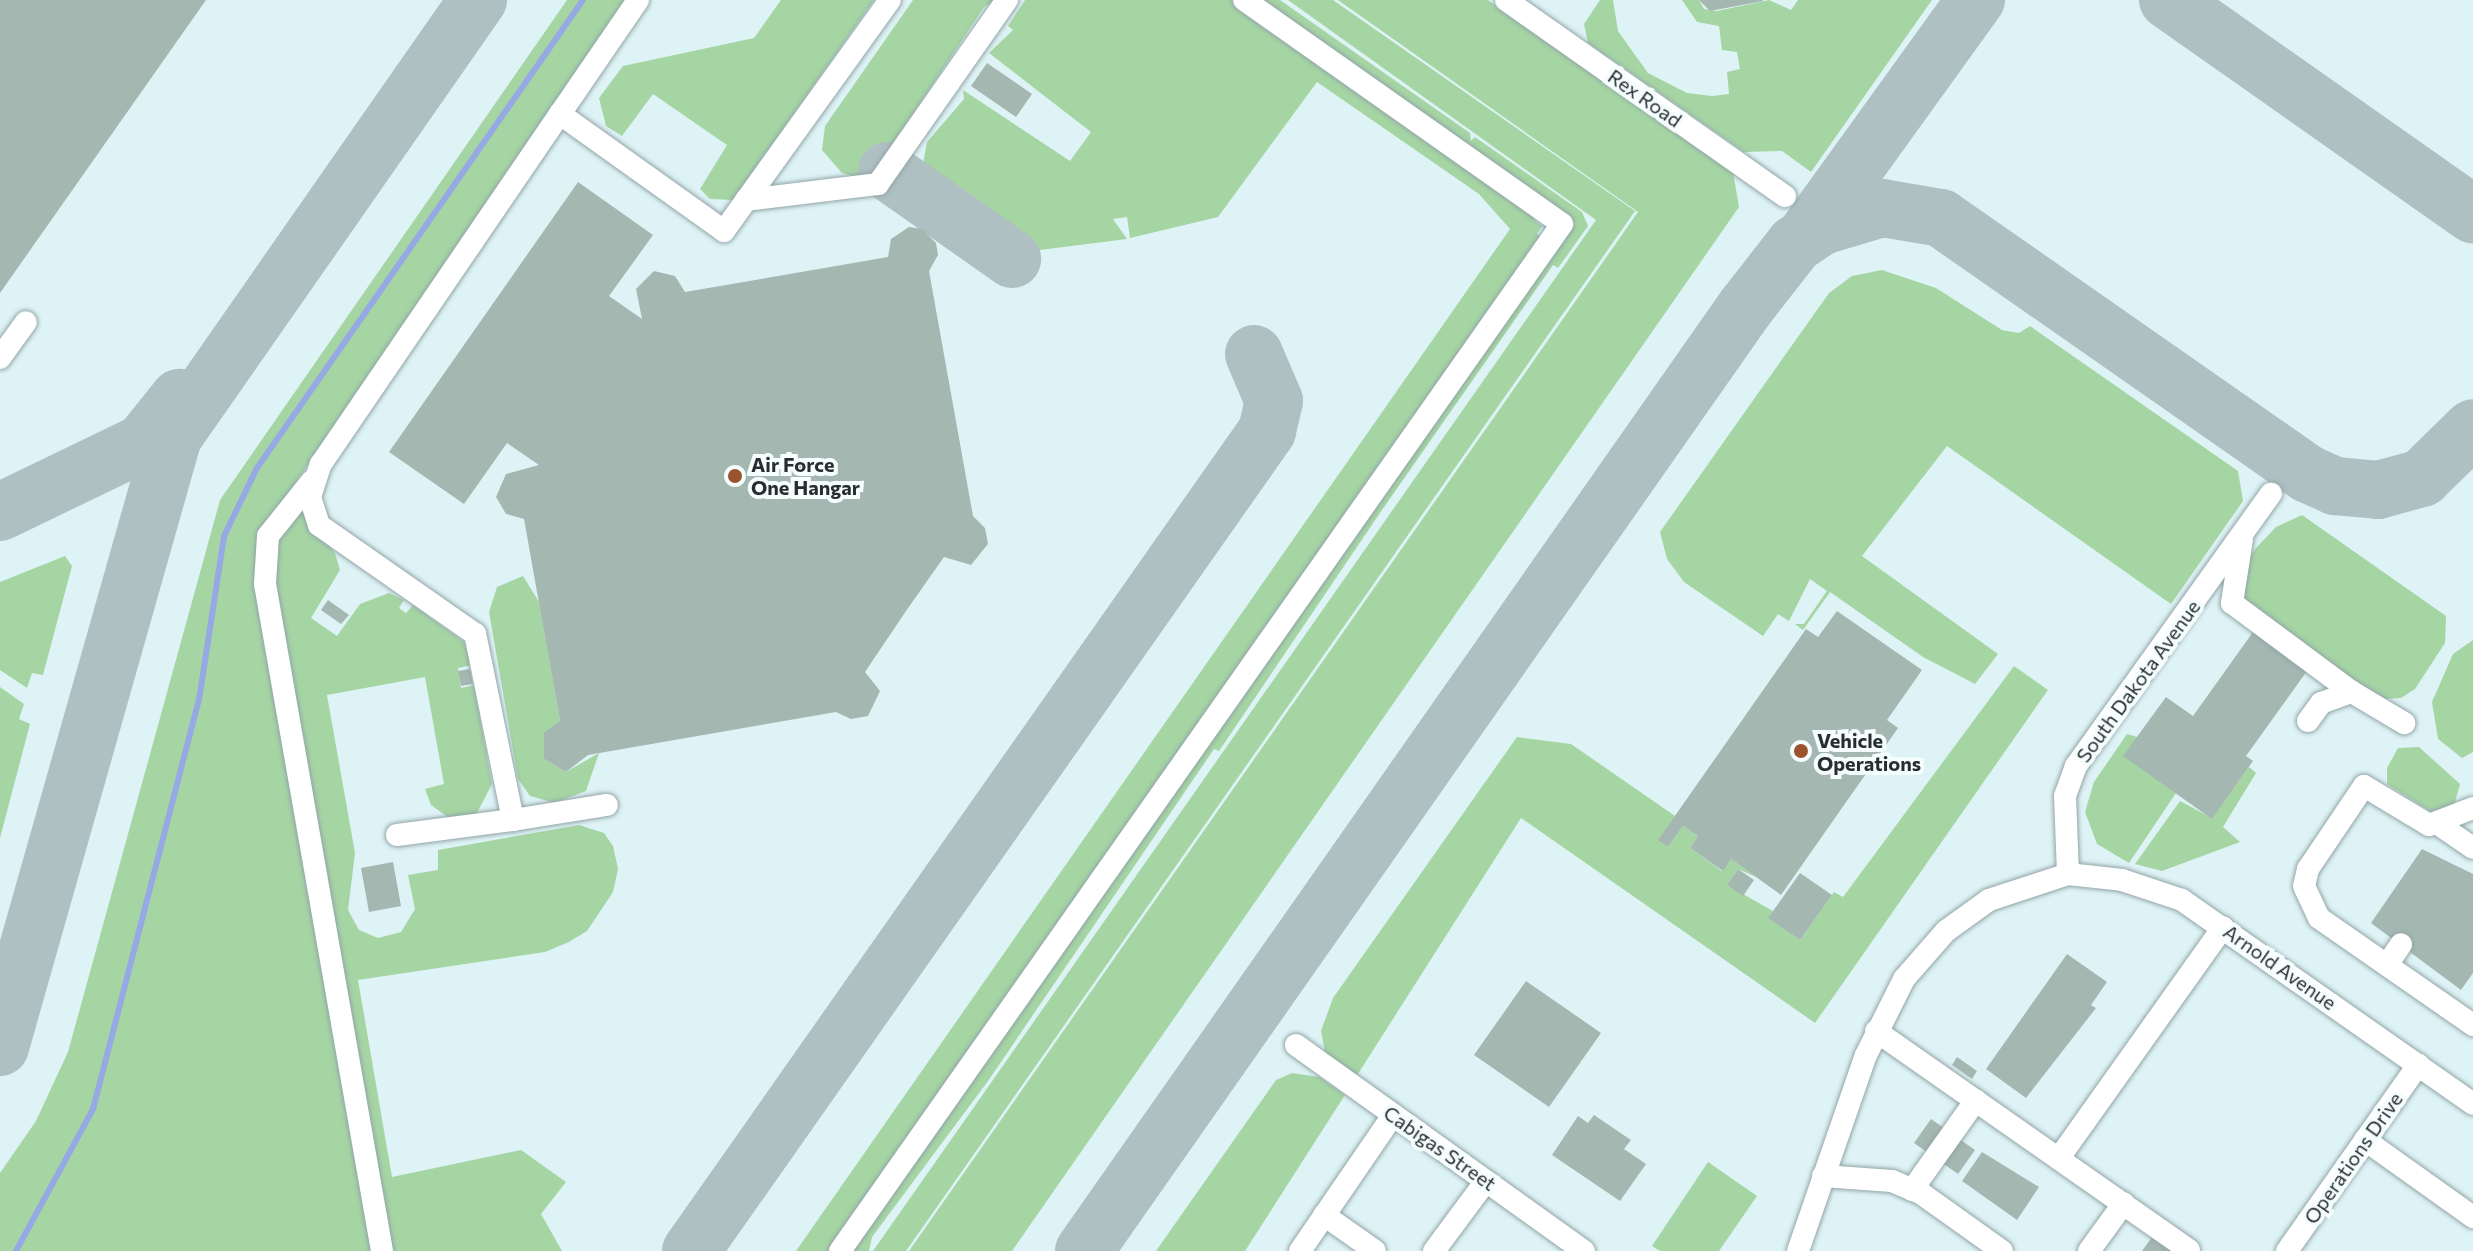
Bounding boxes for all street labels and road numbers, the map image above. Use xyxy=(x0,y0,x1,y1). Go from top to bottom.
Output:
street label: Rex Road xyxy=(1604,64,1686,132)
street label: South Dakota Avenue xyxy=(2071,595,2205,767)
street label: Arnold Avenue xyxy=(2219,919,2341,1015)
street label: Operations Drive xyxy=(2299,1088,2407,1228)
street label: Cabigas Street xyxy=(1379,1100,1501,1196)

